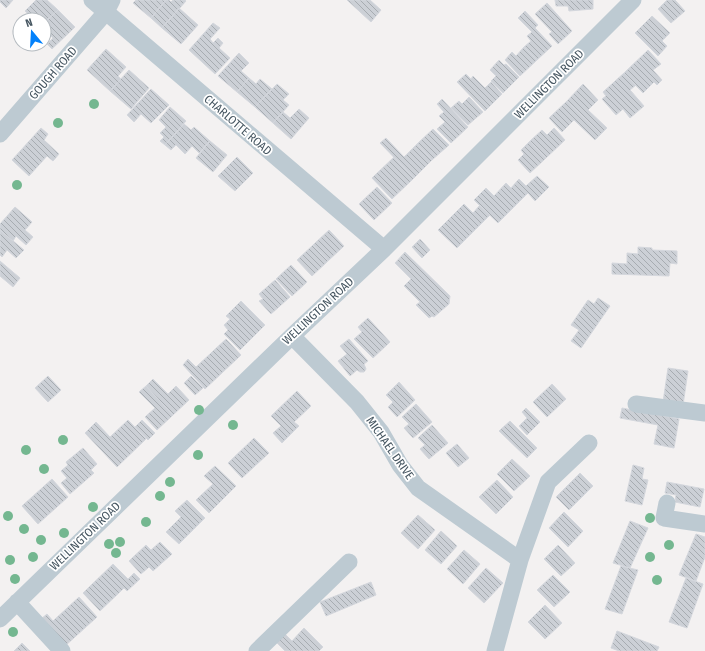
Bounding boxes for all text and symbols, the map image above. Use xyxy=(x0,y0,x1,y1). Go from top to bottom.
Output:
north arrow xyxy=(12,12,52,52)
text: N xyxy=(24,16,34,30)
street label: GOUGH ROAD xyxy=(26,44,80,102)
street label: WELLINGTON ROAD xyxy=(511,46,587,122)
street label: CHARLOTTE ROAD xyxy=(201,92,275,158)
street label: WELLINGTON ROAD xyxy=(279,274,357,348)
street label: MICHAEL DRIVE xyxy=(363,414,417,482)
street label: WELLINGTON ROAD xyxy=(47,499,123,573)

